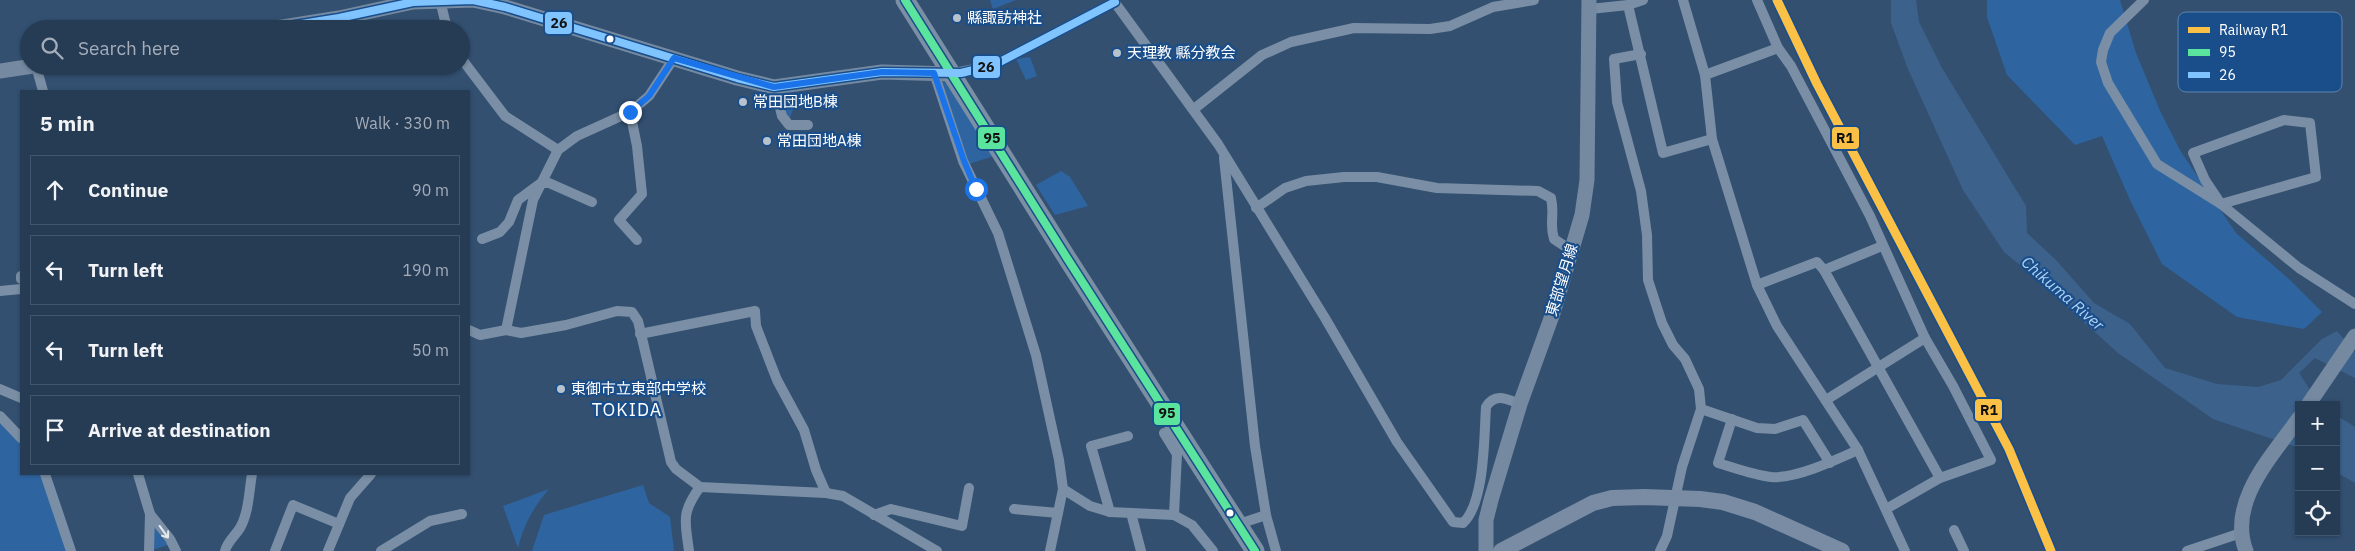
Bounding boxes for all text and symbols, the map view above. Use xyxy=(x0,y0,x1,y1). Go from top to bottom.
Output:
place label: 縣諏訪神社 xyxy=(967,8,1042,27)
line badge: 26 xyxy=(544,11,573,35)
marker: 縣諏訪神社 xyxy=(951,12,963,24)
legend xyxy=(2178,12,2342,92)
text: 26 xyxy=(551,14,567,32)
search box xyxy=(20,20,470,75)
text: Railway R1 xyxy=(2219,21,2288,39)
icon: search xyxy=(38,34,66,62)
unlabelled marker xyxy=(605,34,615,44)
text: Search here xyxy=(78,36,180,60)
place label: 天理教 縣分教会 xyxy=(1127,43,1236,62)
text: 95 xyxy=(2219,43,2236,61)
marker: 天理教 縣分教会 xyxy=(1111,47,1123,59)
line badge: 26 xyxy=(972,55,1001,79)
text: 26 xyxy=(978,58,994,76)
text: 26 xyxy=(2219,66,2236,84)
place label: 常田団地B棟 xyxy=(753,92,838,111)
marker: 常田団地B棟 xyxy=(737,96,749,108)
route end xyxy=(619,101,642,124)
text: 5 min xyxy=(40,109,95,137)
text: Walk · 330 m xyxy=(355,113,450,133)
line badge: 95 xyxy=(977,126,1006,150)
line badge: R1 xyxy=(1831,126,1860,150)
text: 95 xyxy=(984,129,1000,147)
text: R1 xyxy=(1836,129,1855,147)
place label: 常田団地A棟 xyxy=(777,131,862,150)
marker: 常田団地A棟 xyxy=(761,135,773,147)
icon: ahead xyxy=(41,176,69,204)
text: Continue xyxy=(88,178,168,202)
route start xyxy=(965,178,988,201)
text: 90 m xyxy=(412,180,449,200)
street label: 東部望月線 xyxy=(1541,241,1582,319)
water label: Chikuma River xyxy=(2018,252,2109,335)
icon: left xyxy=(41,256,69,284)
text: Turn left xyxy=(88,258,164,282)
text: 190 m xyxy=(402,260,449,280)
icon: left xyxy=(41,336,69,364)
text: Turn left xyxy=(88,338,164,362)
text: 50 m xyxy=(412,340,449,360)
place label: 東御市立東部中学校 xyxy=(571,379,706,398)
marker: 東御市立東部中学校 xyxy=(555,383,567,395)
district label: TOKIDA xyxy=(592,398,662,421)
line badge: R1 xyxy=(1974,398,2003,422)
text: R1 xyxy=(1980,401,1999,419)
map controls xyxy=(2295,401,2340,536)
button: + xyxy=(2295,401,2340,446)
line badge: 95 xyxy=(1153,402,1181,426)
text: 95 xyxy=(1159,404,1175,422)
icon: arrive xyxy=(41,416,69,444)
text: Arrive at destination xyxy=(88,418,271,442)
button: − xyxy=(2295,446,2340,491)
button: locate xyxy=(2295,491,2340,536)
unlabelled marker xyxy=(1225,508,1235,518)
one-way arrow xyxy=(159,525,169,539)

